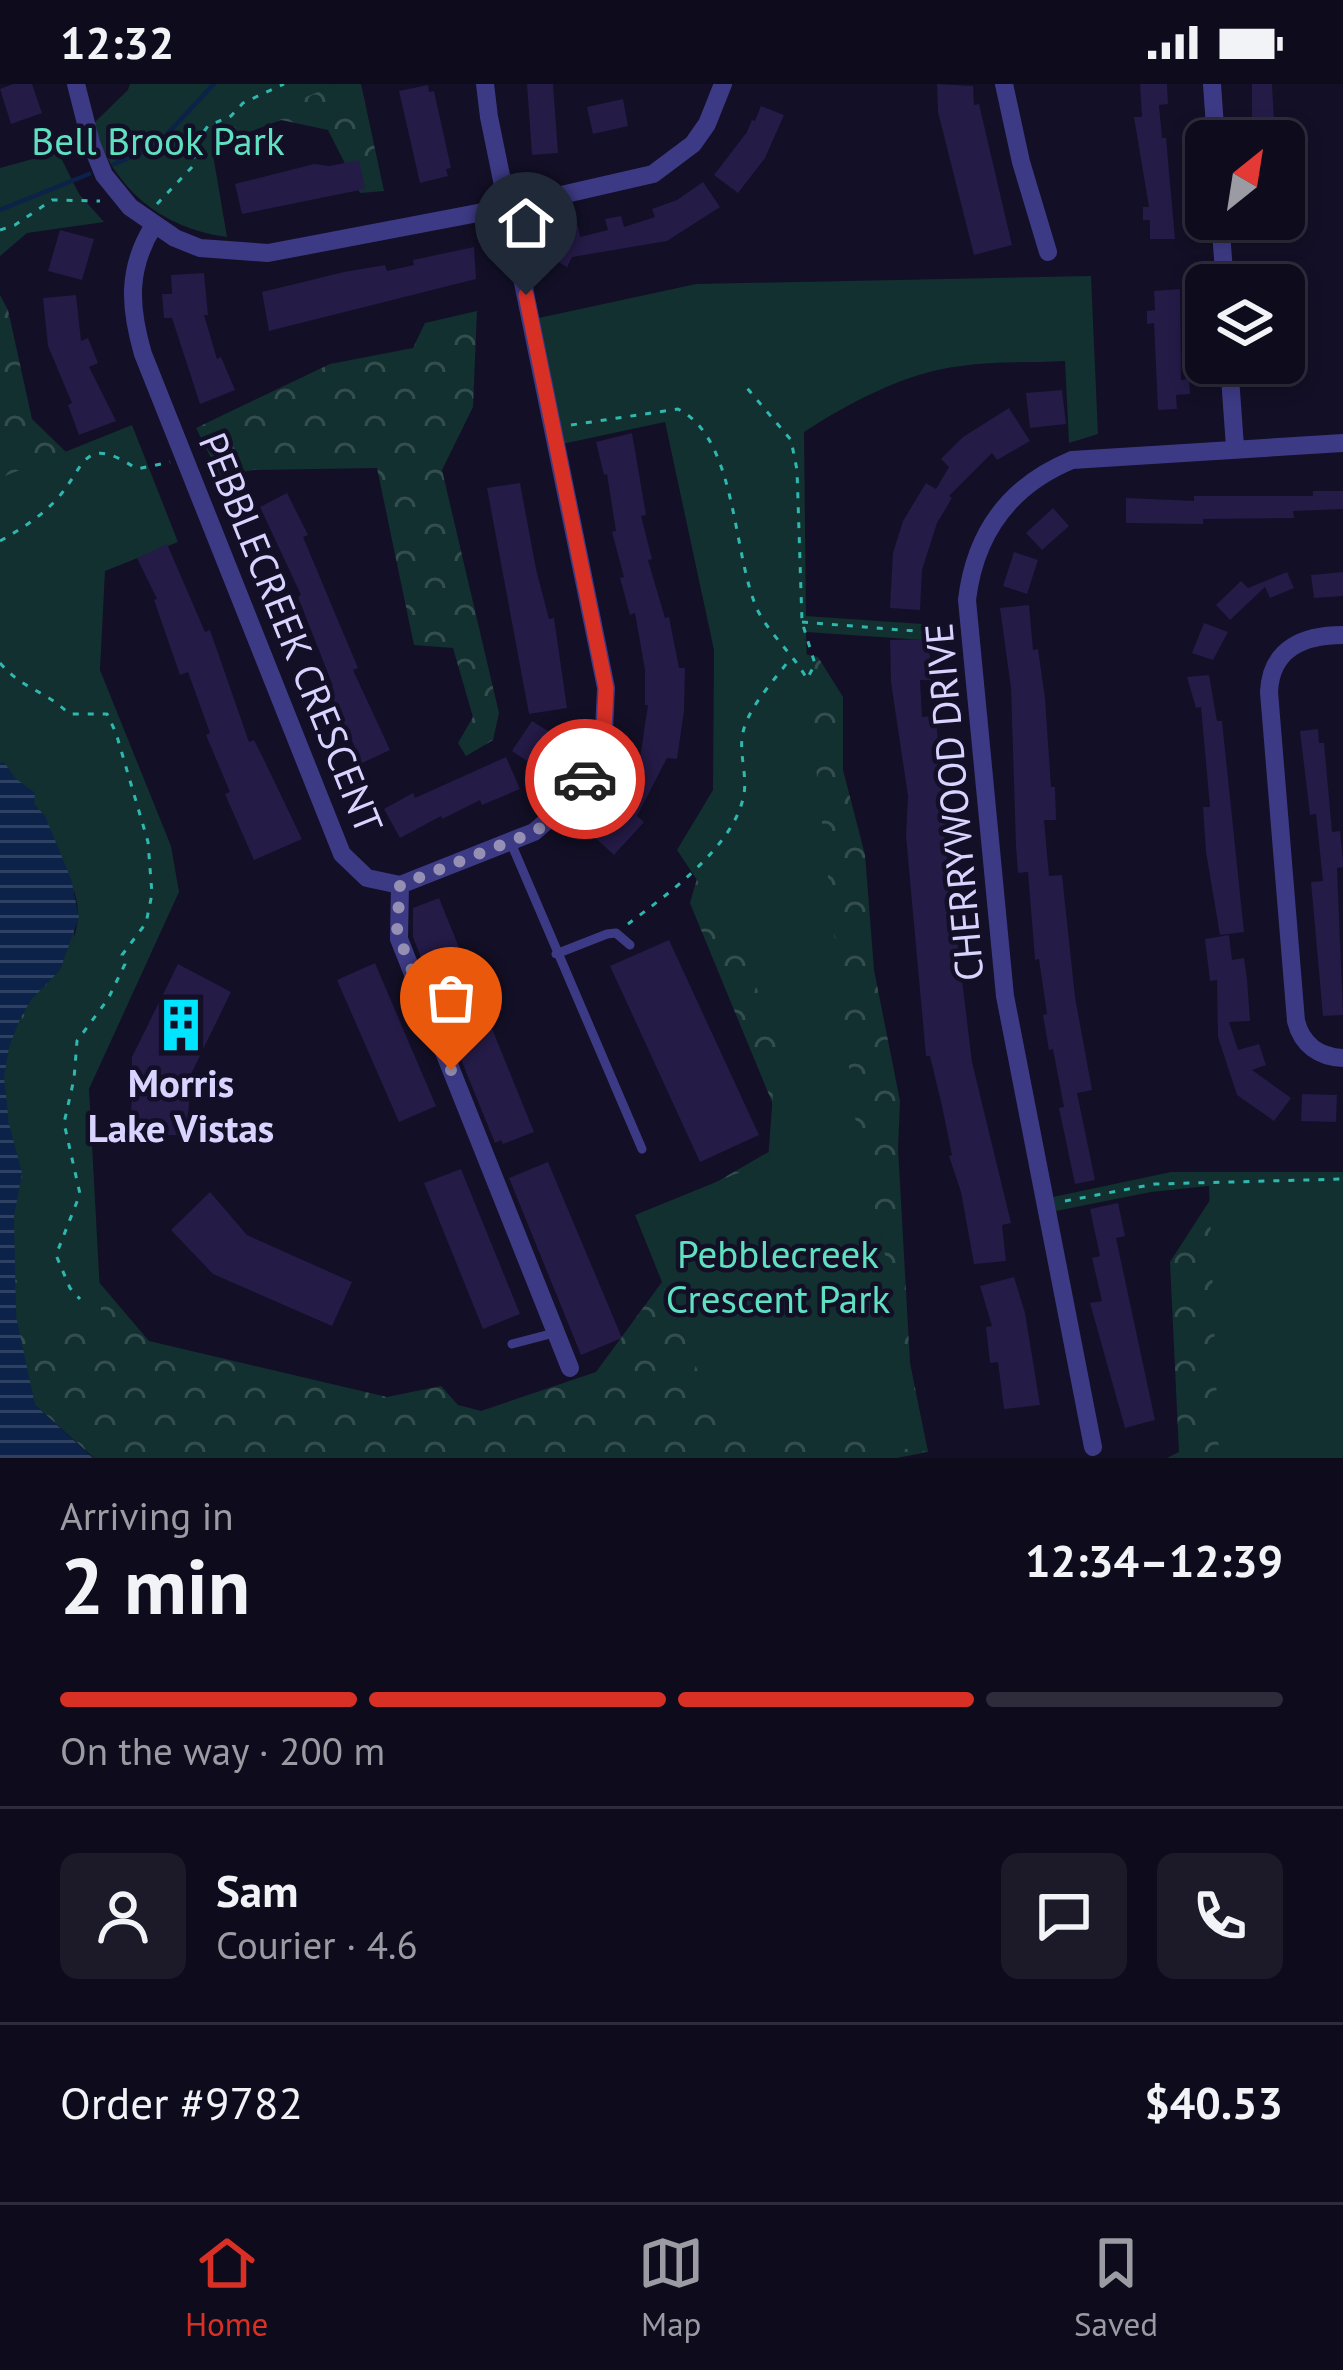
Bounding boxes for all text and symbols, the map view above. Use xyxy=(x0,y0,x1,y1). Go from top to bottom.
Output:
text: 12:32 xyxy=(60,13,174,71)
park label: Bell Brook Park xyxy=(31,115,285,166)
north arrow xyxy=(1185,120,1305,240)
map controls xyxy=(1185,120,1305,384)
pin xyxy=(475,172,577,295)
icon: home xyxy=(493,190,559,256)
button: layers xyxy=(1185,264,1305,384)
street label: PEBBLECREEK CRESCENT xyxy=(188,425,395,841)
street label: CHERRYWOOD DRIVE xyxy=(912,621,995,983)
courier xyxy=(525,719,645,839)
icon: car xyxy=(552,746,618,812)
pin xyxy=(400,947,502,1070)
icon: bag xyxy=(418,965,484,1031)
building icon: Morris Lake Vistas xyxy=(152,996,210,1054)
place label: Morris Lake Vistas xyxy=(88,1057,274,1153)
park label: Pebblecreek Crescent Park xyxy=(666,1228,890,1324)
text: Arriving in xyxy=(60,1490,234,1541)
text: 12:34–12:39 xyxy=(1025,1531,1283,1589)
text: 2 min xyxy=(60,1535,250,1636)
text: On the way · 200 m xyxy=(60,1725,385,1776)
button: person xyxy=(60,1853,186,1979)
button: chat xyxy=(1001,1853,1127,1979)
button: phone xyxy=(1157,1853,1283,1979)
text: Sam xyxy=(216,1861,298,1919)
text: Courier · 4.6 xyxy=(216,1919,418,1970)
text: Order #9782 xyxy=(60,2073,303,2131)
text: $40.53 xyxy=(1144,2073,1283,2131)
tab: Home xyxy=(185,2230,268,2345)
tab: Map xyxy=(638,2230,704,2345)
tab: Saved xyxy=(1074,2230,1158,2345)

